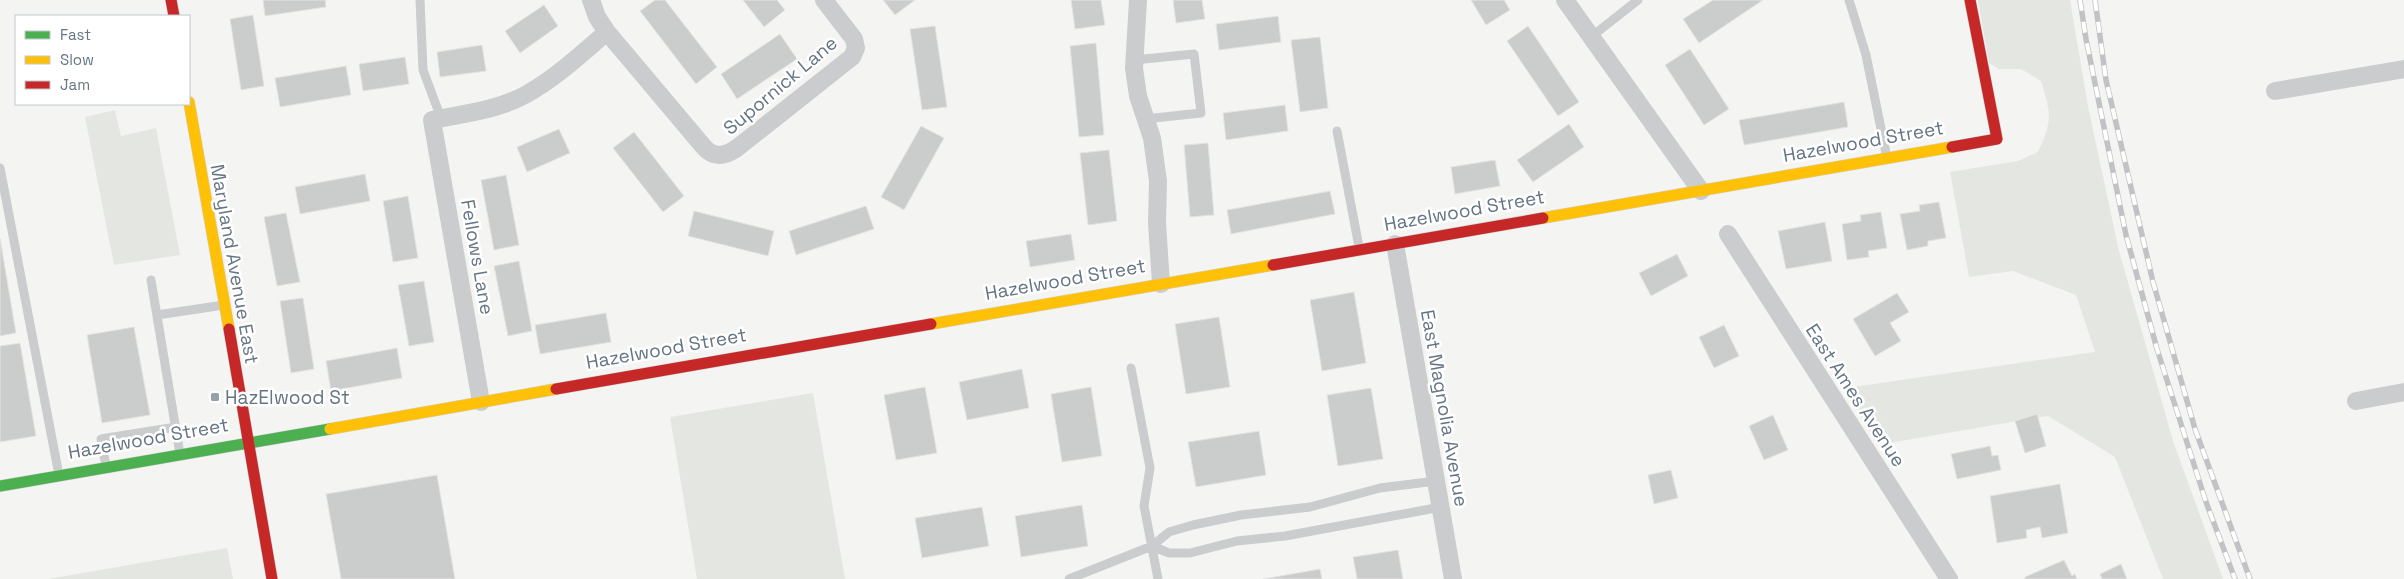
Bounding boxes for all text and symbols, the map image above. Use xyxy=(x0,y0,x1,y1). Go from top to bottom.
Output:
legend xyxy=(15,15,190,105)
text: Fast xyxy=(60,25,91,44)
street label: Supornick Lane xyxy=(718,30,843,140)
text: Slow xyxy=(60,50,94,69)
text: Jam xyxy=(60,75,90,94)
street label: Hazelwood Street xyxy=(1781,115,1945,168)
street label: Maryland Avenue East xyxy=(205,162,264,366)
street label: Hazelwood Street xyxy=(1382,184,1546,237)
street label: Fellows Lane xyxy=(455,198,500,317)
street label: Hazelwood Street xyxy=(983,253,1147,306)
street label: East Magnolia Avenue xyxy=(1415,308,1474,509)
street label: East Ames Avenue xyxy=(1800,319,1911,472)
street label: Hazelwood Street xyxy=(584,322,748,375)
place label: HazElwood St xyxy=(225,385,350,410)
marker: HazElwood St xyxy=(209,391,221,403)
street label: Hazelwood Street xyxy=(66,412,230,465)

